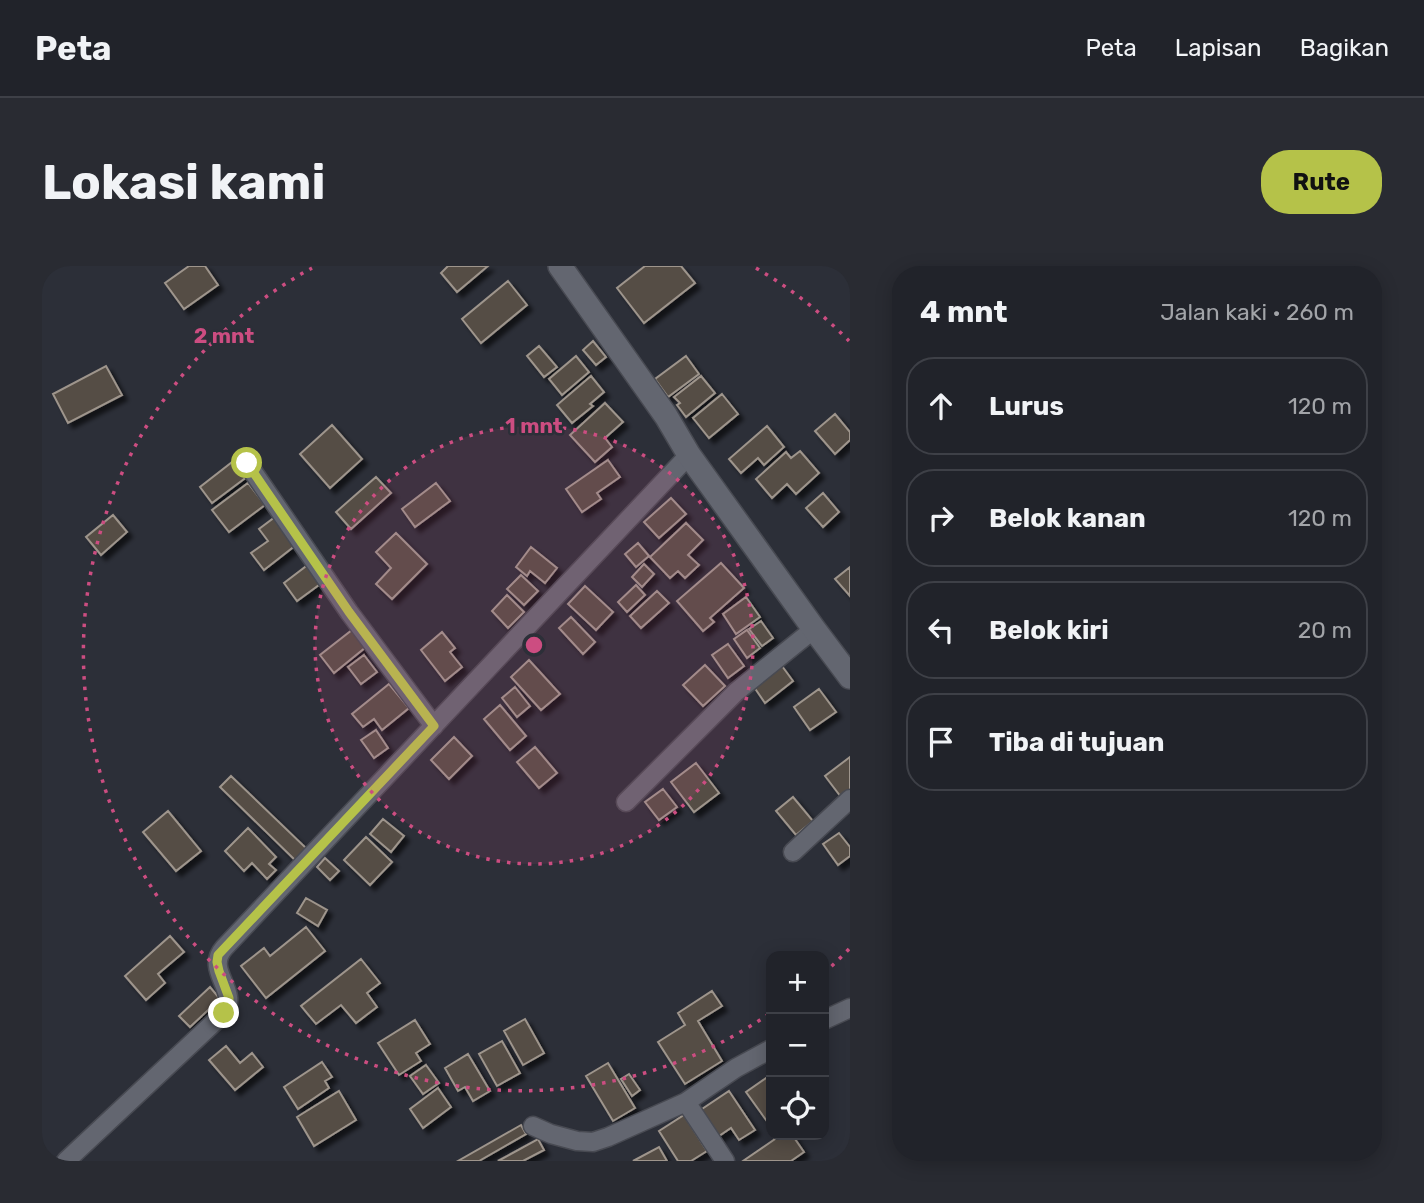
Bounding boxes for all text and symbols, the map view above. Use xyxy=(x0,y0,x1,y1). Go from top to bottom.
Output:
text: Peta xyxy=(35,29,112,68)
text: Peta xyxy=(1085,34,1137,62)
text: Lapisan xyxy=(1175,34,1262,62)
text: Bagikan xyxy=(1300,34,1389,62)
button: Rute xyxy=(1261,150,1382,214)
text: Lokasi kami xyxy=(42,153,326,211)
text: 4 mnt xyxy=(920,294,1008,330)
text: Jalan kaki · 260 m xyxy=(1160,298,1354,326)
text: 2 mnt xyxy=(194,323,254,348)
icon: ahead xyxy=(922,387,960,425)
text: Lurus xyxy=(989,391,1064,422)
text: 120 m xyxy=(1288,392,1352,420)
text: 1 mnt xyxy=(505,413,563,438)
route start xyxy=(231,447,262,478)
icon: right xyxy=(922,499,960,537)
text: Belok kanan xyxy=(989,503,1146,534)
text: 120 m xyxy=(1288,504,1352,532)
icon: left xyxy=(922,611,960,649)
text: Belok kiri xyxy=(989,615,1109,646)
text: 20 m xyxy=(1298,616,1352,644)
centre of rings xyxy=(522,633,546,657)
icon: arrive xyxy=(922,723,960,761)
text: Tiba di tujuan xyxy=(989,727,1164,758)
map controls xyxy=(766,951,829,1140)
button: + xyxy=(766,951,829,1014)
route end xyxy=(208,997,239,1028)
button: − xyxy=(766,1014,829,1077)
button: locate xyxy=(766,1077,829,1140)

